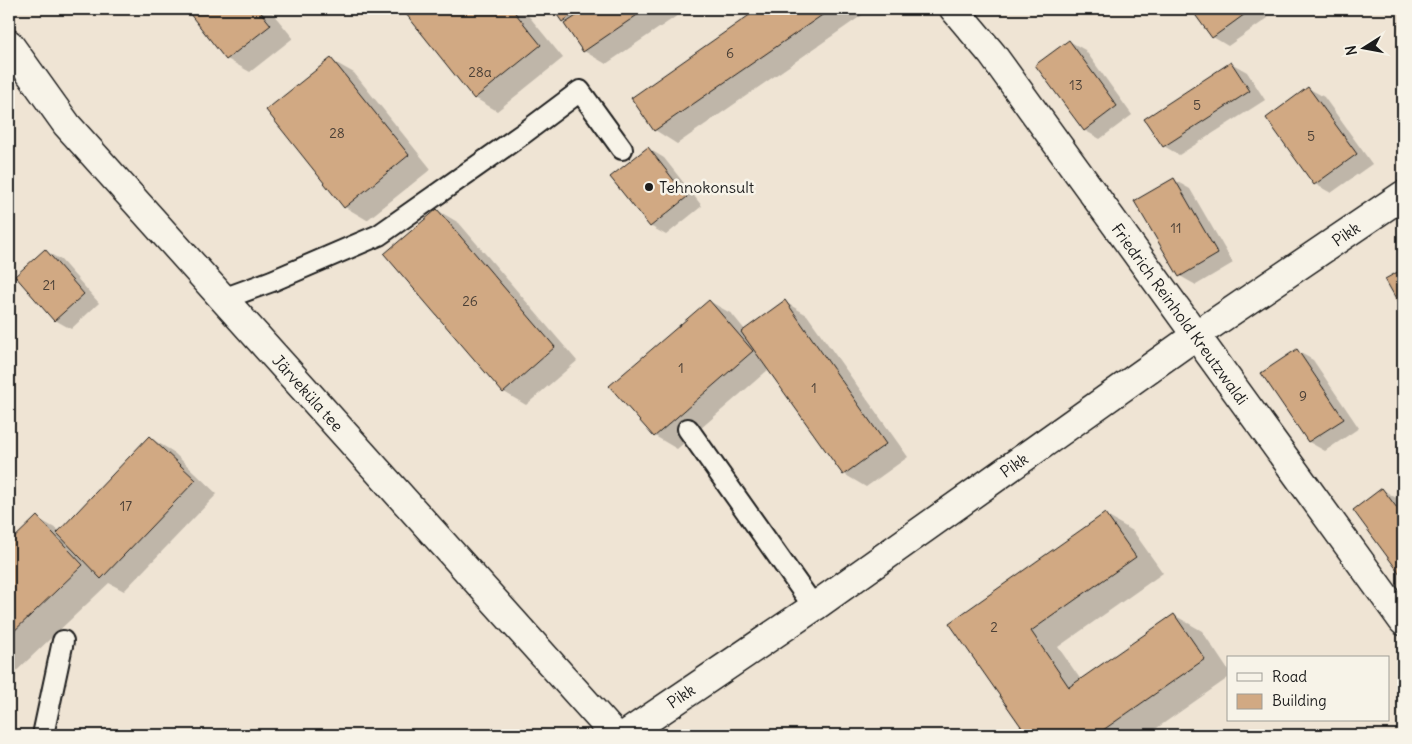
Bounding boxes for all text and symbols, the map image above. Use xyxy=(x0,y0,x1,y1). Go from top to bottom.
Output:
north arrow xyxy=(1340,22,1390,72)
house number: 6 xyxy=(726,44,734,62)
text: N xyxy=(1341,44,1361,57)
house number: 28a xyxy=(468,63,492,81)
house number: 13 xyxy=(1069,76,1083,94)
house number: 5 xyxy=(1193,96,1201,114)
house number: 28 xyxy=(329,124,345,142)
house number: 5 xyxy=(1307,127,1315,145)
place label: Tehnokonsult xyxy=(659,177,755,197)
marker: Tehnokonsult xyxy=(643,181,655,193)
street label: Pikk xyxy=(1328,217,1364,251)
street label: Friedrich Reinhold Kreutzwaldi xyxy=(1107,219,1253,409)
house number: 11 xyxy=(1170,219,1182,237)
house number: 21 xyxy=(42,276,56,294)
house number: 26 xyxy=(462,292,478,310)
street label: Järveküla tee xyxy=(268,350,348,436)
house number: 1 xyxy=(678,359,684,377)
house number: 1 xyxy=(811,379,817,397)
house number: 9 xyxy=(1299,387,1307,405)
street label: Pikk xyxy=(996,448,1032,482)
house number: 17 xyxy=(120,497,132,515)
house number: 2 xyxy=(990,618,998,636)
legend xyxy=(1227,656,1390,722)
text: Road xyxy=(1272,667,1307,686)
street label: Pikk xyxy=(663,679,699,713)
text: Building xyxy=(1272,691,1327,710)

